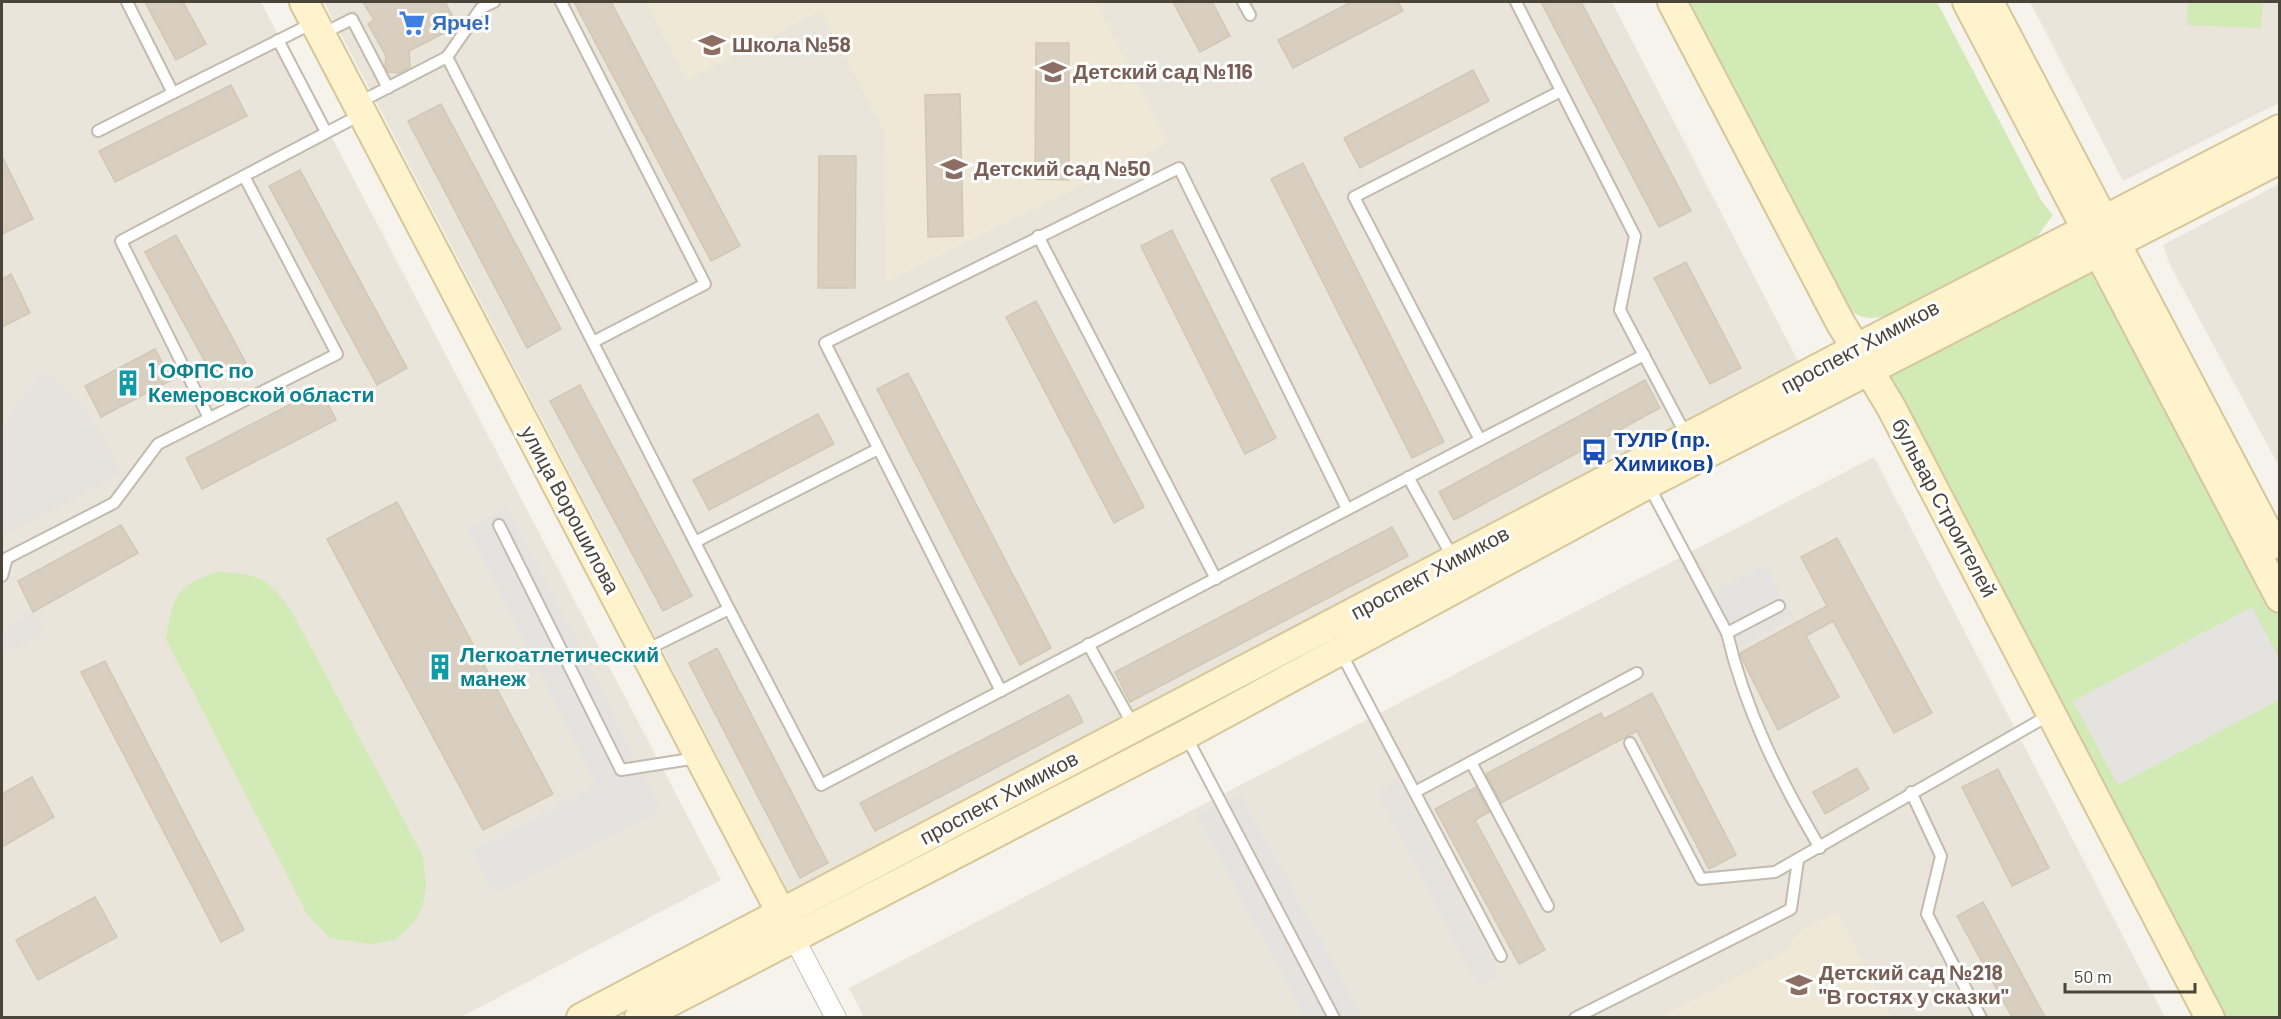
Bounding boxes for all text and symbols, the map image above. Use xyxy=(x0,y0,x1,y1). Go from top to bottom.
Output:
supermarket icon: Ярче! xyxy=(397,8,427,38)
place label: Ярче! xyxy=(432,9,491,34)
school or university icon: Школа №58 xyxy=(697,30,727,60)
place label: Школа №58 xyxy=(732,31,851,56)
school or university icon: Детский сад №116 xyxy=(1038,57,1068,87)
place label: Детский сад №116 xyxy=(1073,58,1253,83)
school or university icon: Детский сад №50 xyxy=(939,154,969,184)
place label: Детский сад №50 xyxy=(974,155,1151,180)
street label: проспект Химиков xyxy=(1776,293,1943,398)
place label: 1 ОФПС по Кемеровской области xyxy=(148,357,375,406)
building icon: 1 ОФПС по Кемеровской области xyxy=(113,368,143,398)
street label: бульвар Строителей xyxy=(1888,413,2003,601)
street label: улица Ворошилова xyxy=(517,421,626,598)
place label: ТУЛР (пр. Химиков) xyxy=(1614,426,1713,475)
bus stop icon: ТУЛР (пр. Химиков) xyxy=(1579,437,1609,467)
street label: проспект Химиков xyxy=(1346,519,1513,624)
place label: Легкоатлетический манеж xyxy=(460,641,659,690)
building icon: Легкоатлетический манеж xyxy=(425,652,455,682)
street label: проспект Химиков xyxy=(915,744,1082,849)
scale bar xyxy=(2065,956,2196,994)
place label: Детский сад №218 "В гостях у сказки" xyxy=(1819,959,2009,1008)
text: 50 m xyxy=(2074,965,2112,987)
school or university icon: Детский сад №218 "В гостях у сказки" xyxy=(1784,970,1814,1000)

